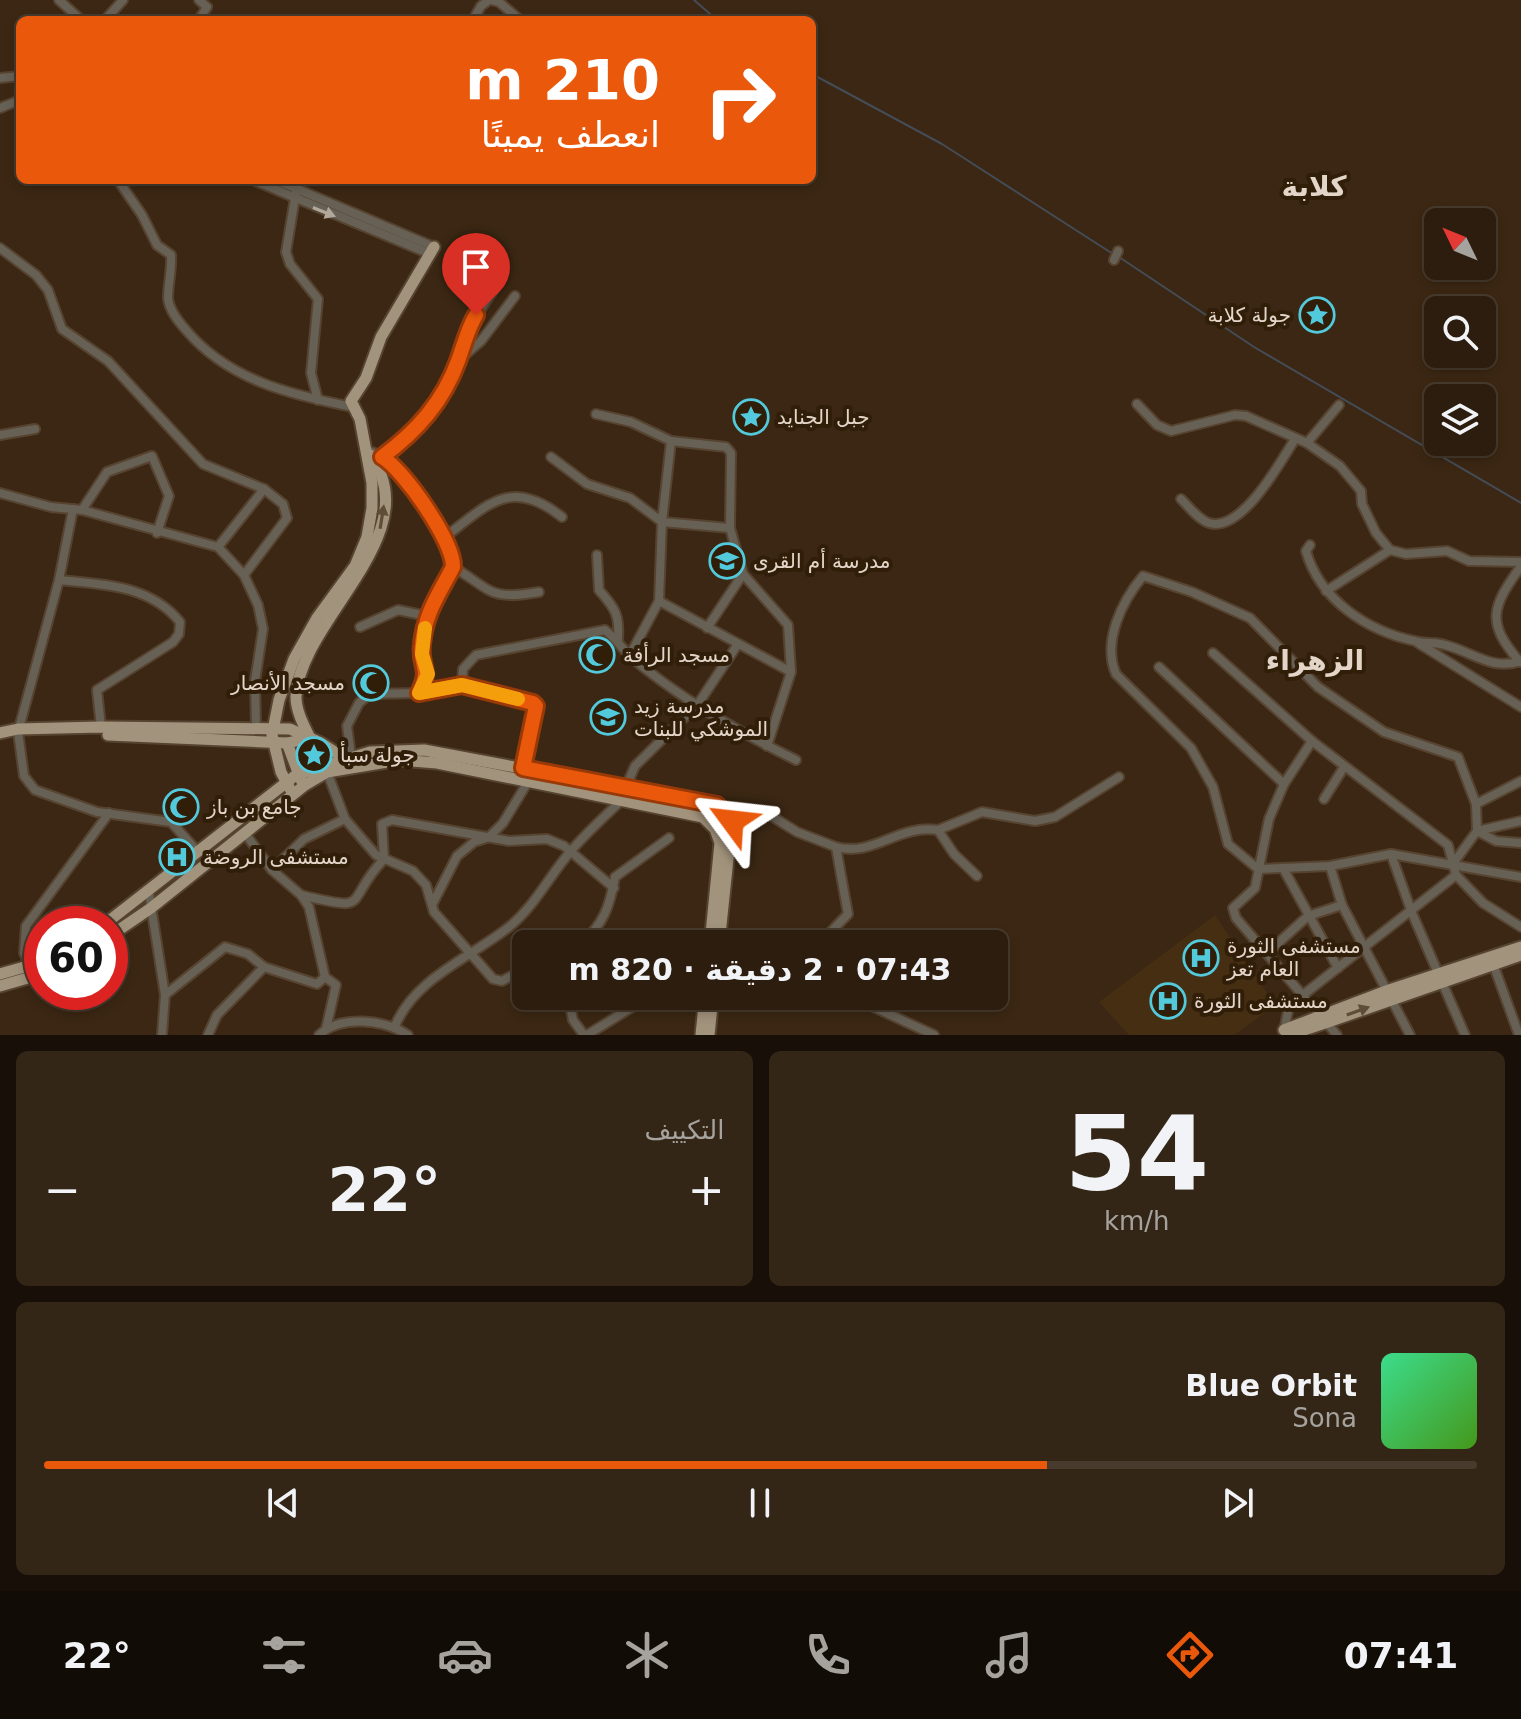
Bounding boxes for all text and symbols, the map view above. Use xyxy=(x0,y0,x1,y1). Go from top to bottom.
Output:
text: 210 m xyxy=(465,47,660,112)
icon: right xyxy=(688,48,792,152)
text: انعطف يمينًا xyxy=(481,114,660,155)
district label: كلابة xyxy=(1281,170,1347,203)
one-way arrow xyxy=(312,206,336,219)
north arrow xyxy=(1424,208,1496,280)
map controls xyxy=(1424,208,1496,456)
pin xyxy=(442,233,510,315)
icon: arrive xyxy=(454,245,498,289)
place icon: جولة كلابة xyxy=(1298,296,1336,334)
button: search xyxy=(1424,296,1496,368)
place label: جولة كلابة xyxy=(1207,303,1291,327)
button: layers xyxy=(1424,384,1496,456)
place icon: جبل الجنايد xyxy=(732,398,770,436)
place label: جبل الجنايد xyxy=(777,405,870,429)
one-way arrow xyxy=(376,504,389,529)
school or university icon: مدرسة أم القرى xyxy=(708,542,746,580)
place label: مدرسة أم القرى xyxy=(753,548,890,573)
mosque icon: مسجد الرأفة xyxy=(578,636,616,674)
place label: مسجد الرأفة xyxy=(623,642,730,667)
district label: الزهراء xyxy=(1266,644,1364,677)
mosque icon: مسجد الأنصار xyxy=(352,664,390,702)
place label: مسجد الأنصار xyxy=(230,671,345,695)
place label: مدرسة زيد الموشكي للبنات xyxy=(634,694,768,742)
school or university icon: مدرسة زيد الموشكي للبنات xyxy=(589,698,627,736)
place icon: جولة سبأ xyxy=(295,736,333,774)
place label: جولة سبأ xyxy=(340,741,415,767)
position arrow xyxy=(690,779,774,863)
mosque icon: جامع بن باز xyxy=(162,788,200,826)
place label: جامع بن باز xyxy=(206,795,302,819)
hospital icon: مستشفى الروضة xyxy=(158,838,196,876)
place label: مستشفى الروضة xyxy=(203,845,349,869)
speed limit sign: 60 xyxy=(24,906,128,1010)
place label: مستشفى الثورة العام تعز xyxy=(1226,934,1361,981)
hospital icon: مستشفى الثورة العام تعز xyxy=(1182,939,1220,977)
text: 07:43 · 2 دقيقة · 820 m xyxy=(569,952,951,987)
hospital icon: مستشفى الثورة xyxy=(1149,982,1187,1020)
place label: مستشفى الثورة xyxy=(1194,989,1328,1013)
one-way arrow xyxy=(1346,1004,1370,1017)
text: 54 xyxy=(1064,1093,1209,1215)
text: التكييف xyxy=(645,1115,725,1145)
text: 22° xyxy=(328,1155,441,1225)
text: − xyxy=(44,1164,81,1215)
text: + xyxy=(688,1164,725,1215)
text: km/h xyxy=(1104,1206,1170,1236)
text: Blue Orbit xyxy=(1185,1368,1357,1403)
text: Sona xyxy=(1292,1403,1357,1433)
icon: previous xyxy=(261,1481,305,1525)
icon: pause xyxy=(738,1481,782,1525)
icon: next xyxy=(1216,1481,1260,1525)
icon: filters xyxy=(256,1627,312,1683)
icon: car xyxy=(437,1627,493,1683)
icon: climate xyxy=(619,1627,675,1683)
icon: phone xyxy=(800,1627,856,1683)
icon: music xyxy=(981,1627,1037,1683)
icon: directions xyxy=(1162,1627,1218,1683)
text: 22° xyxy=(63,1635,131,1676)
text: 07:41 xyxy=(1344,1635,1458,1676)

